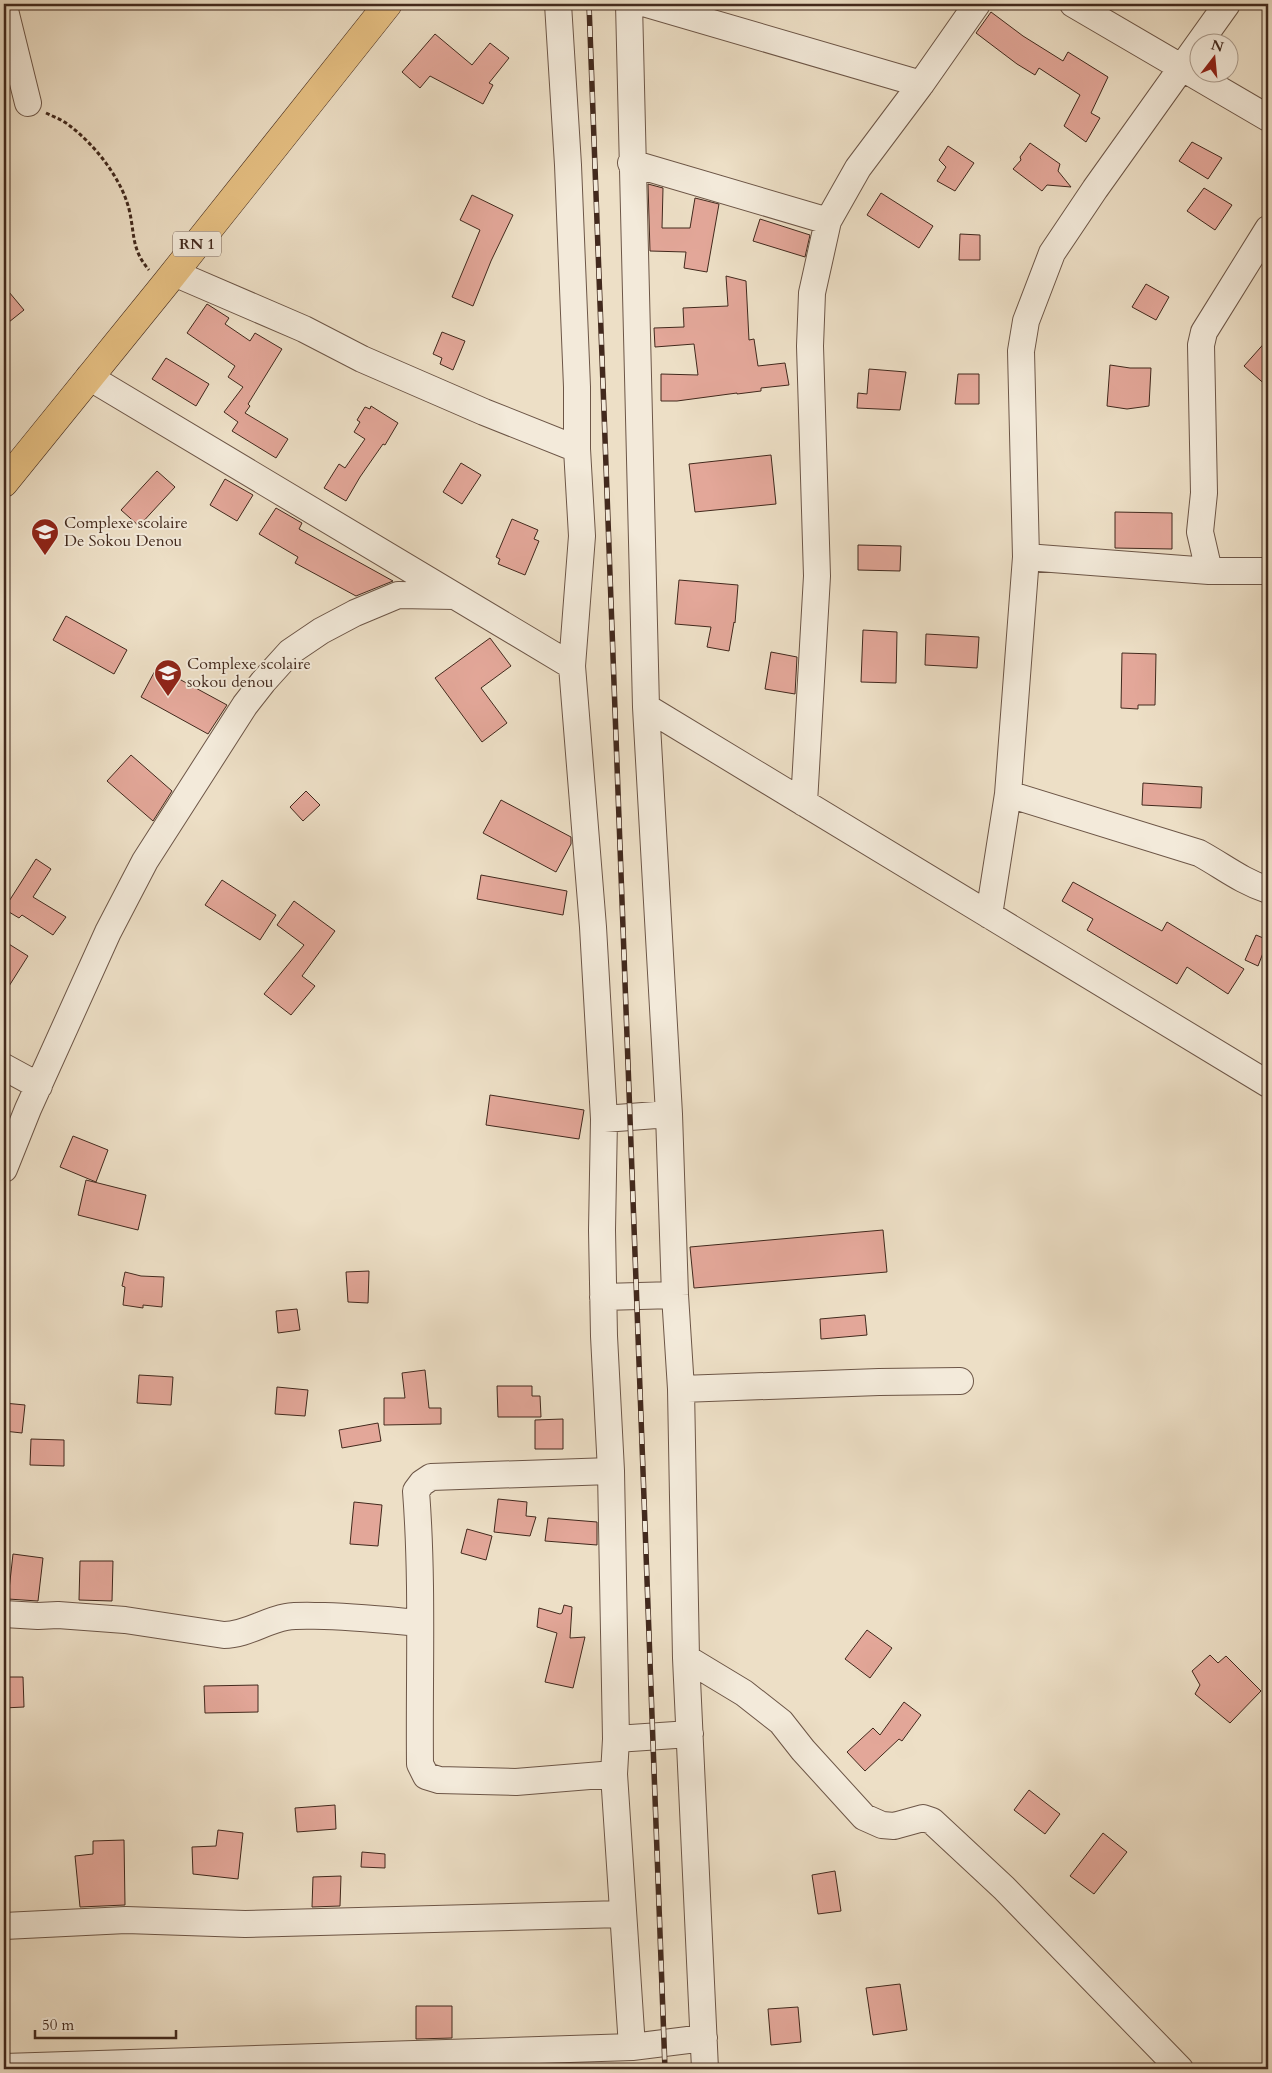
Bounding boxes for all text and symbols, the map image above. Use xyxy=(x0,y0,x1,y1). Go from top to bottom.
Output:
north arrow xyxy=(1190,32,1240,82)
text: N xyxy=(1209,35,1226,57)
road number: RN 1 xyxy=(173,232,221,256)
place label: Complexe scolaire De Sokou Denou xyxy=(64,512,188,552)
school or university icon: Complexe scolaire De Sokou Denou xyxy=(30,517,60,556)
place label: Complexe scolaire sokou denou xyxy=(187,653,311,693)
school or university icon: Complexe scolaire sokou denou xyxy=(153,658,183,697)
scale bar xyxy=(35,2008,176,2040)
text: 50 m xyxy=(42,2015,74,2035)

